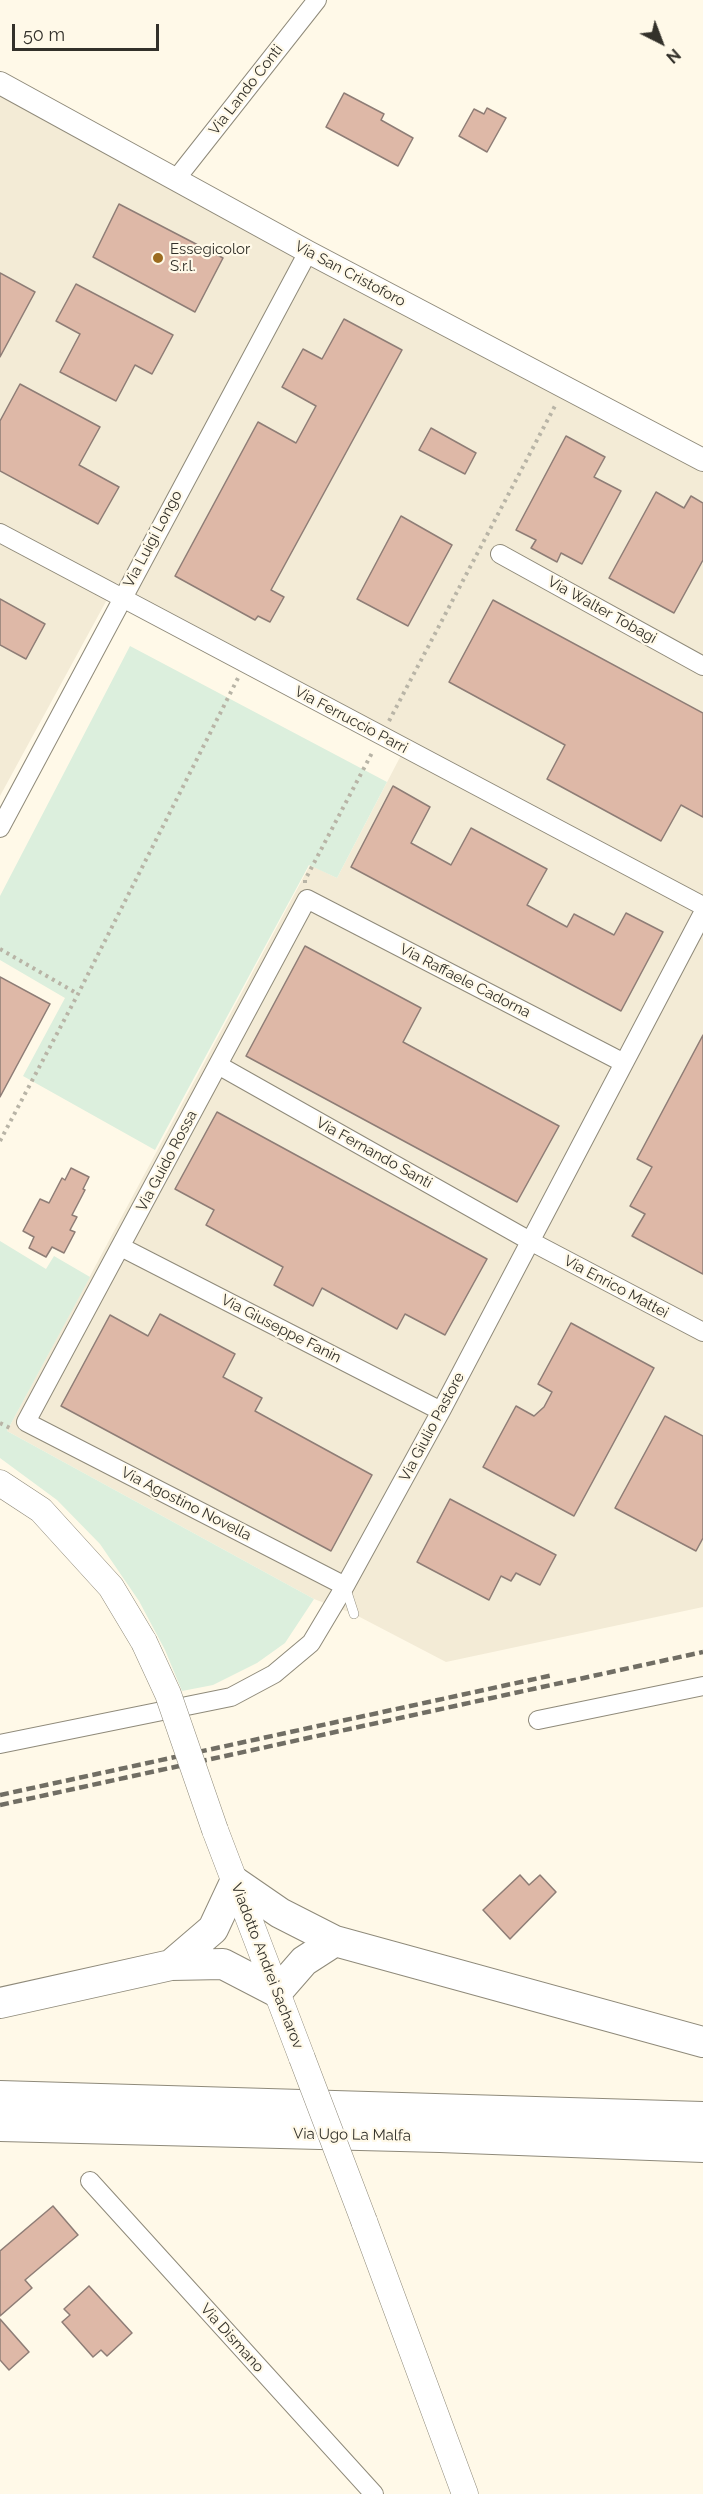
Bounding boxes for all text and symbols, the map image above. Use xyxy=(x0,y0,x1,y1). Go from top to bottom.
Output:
scale bar xyxy=(15,12,162,50)
north arrow xyxy=(631,12,691,72)
text: 50 m xyxy=(23,24,65,45)
street label: Via Lando Conti xyxy=(205,41,287,139)
text: N xyxy=(662,45,684,67)
street label: Via San Cristoforo xyxy=(292,237,408,311)
place label: Essegicolor S.r.l. xyxy=(170,240,250,275)
marker: Essegicolor S.r.l. xyxy=(151,251,165,265)
street label: Via Luigi Longo xyxy=(120,487,186,591)
street label: Via Walter Tobagi xyxy=(544,573,660,647)
street label: Via Ferruccio Parri xyxy=(291,683,411,757)
street label: Via Raffaele Cadorna xyxy=(397,940,533,1022)
street label: Via Guido Rossa xyxy=(133,1108,201,1214)
street label: Via Fernando Santi xyxy=(313,1114,435,1192)
street label: Via Enrico Mattei xyxy=(561,1252,671,1322)
street label: Via Giuseppe Fanin xyxy=(218,1291,344,1367)
street label: Via Giulio Pastore xyxy=(396,1369,468,1485)
street label: Via Agostino Novella xyxy=(118,1463,254,1545)
street label: Viadotto Andrei Sacharov xyxy=(227,1881,307,2051)
street label: Via Ugo La Malfa xyxy=(293,2125,411,2145)
street label: Via Dismano xyxy=(196,2300,268,2376)

